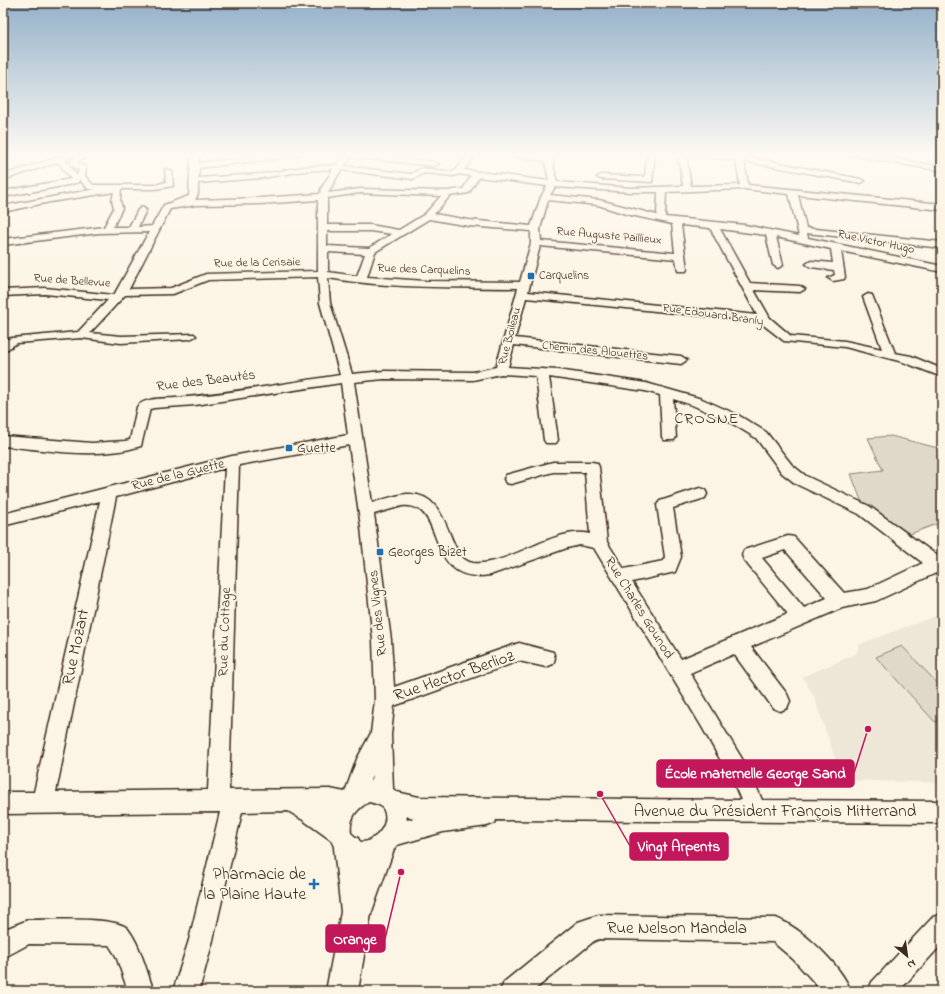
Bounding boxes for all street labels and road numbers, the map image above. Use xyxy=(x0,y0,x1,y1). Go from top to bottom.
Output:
street label: Rue Auguste Paillieux xyxy=(556,222,662,251)
street label: Rue Victor Hugo xyxy=(836,225,916,260)
street label: Rue de la Cerisaie xyxy=(214,253,301,273)
street label: Rue des Carquelins xyxy=(377,259,471,281)
street label: Rue de Bellevue xyxy=(33,269,111,293)
street label: Rue Edouard Branly xyxy=(661,299,765,332)
street label: Rue Boileau xyxy=(494,305,526,367)
street label: Chemin des Alouettes xyxy=(541,336,649,366)
street label: Rue des Beautés xyxy=(155,365,257,397)
street label: Rue de la Guette xyxy=(129,453,227,497)
street label: Rue Charles Gounod xyxy=(599,553,679,663)
street label: Rue des Vignes xyxy=(363,569,394,657)
street label: Rue du Cottage xyxy=(213,586,238,677)
street label: Rue Mozart xyxy=(56,606,96,687)
street label: Rue Hector Berlioz xyxy=(390,643,519,708)
street label: Avenue du Président François Mitterrand xyxy=(634,799,917,824)
street label: Rue Nelson Mandela xyxy=(607,916,747,941)

